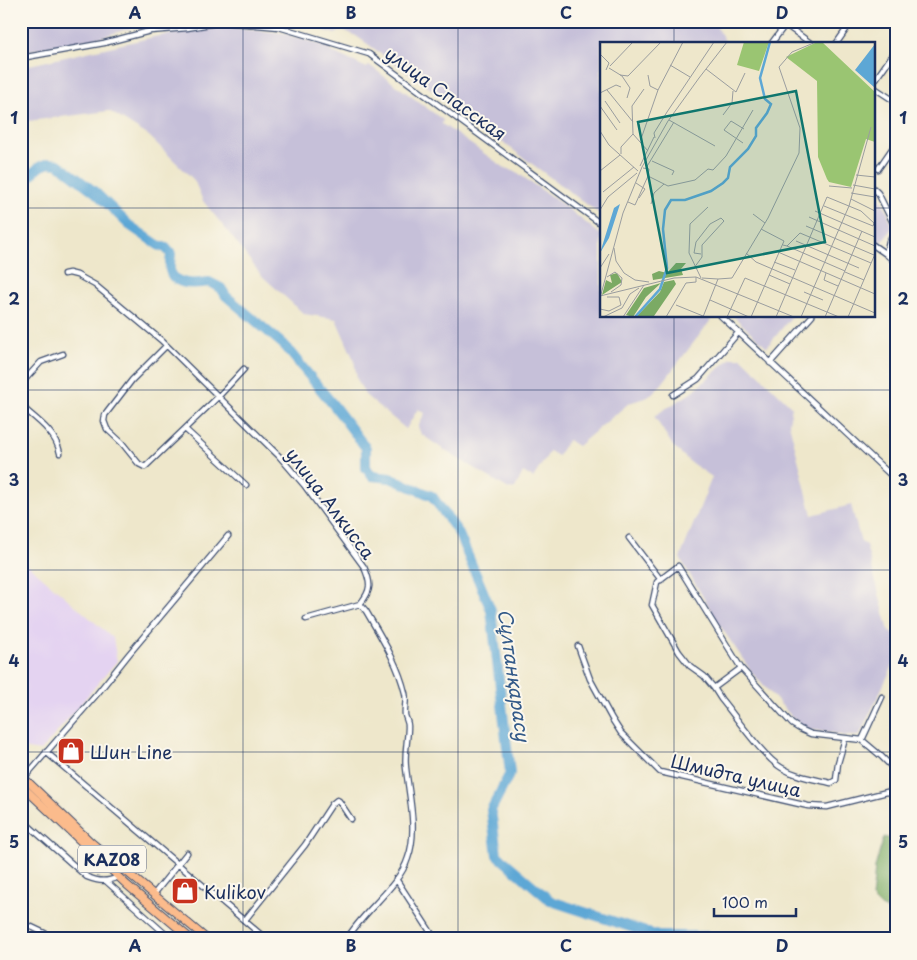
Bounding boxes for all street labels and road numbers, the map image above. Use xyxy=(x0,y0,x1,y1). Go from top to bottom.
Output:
street label: улица Спасская xyxy=(379,39,513,147)
street label: улица Алкисса xyxy=(280,441,383,565)
street label: Шмидта улица xyxy=(668,747,805,803)
road number: KAZ08 xyxy=(78,846,146,872)

